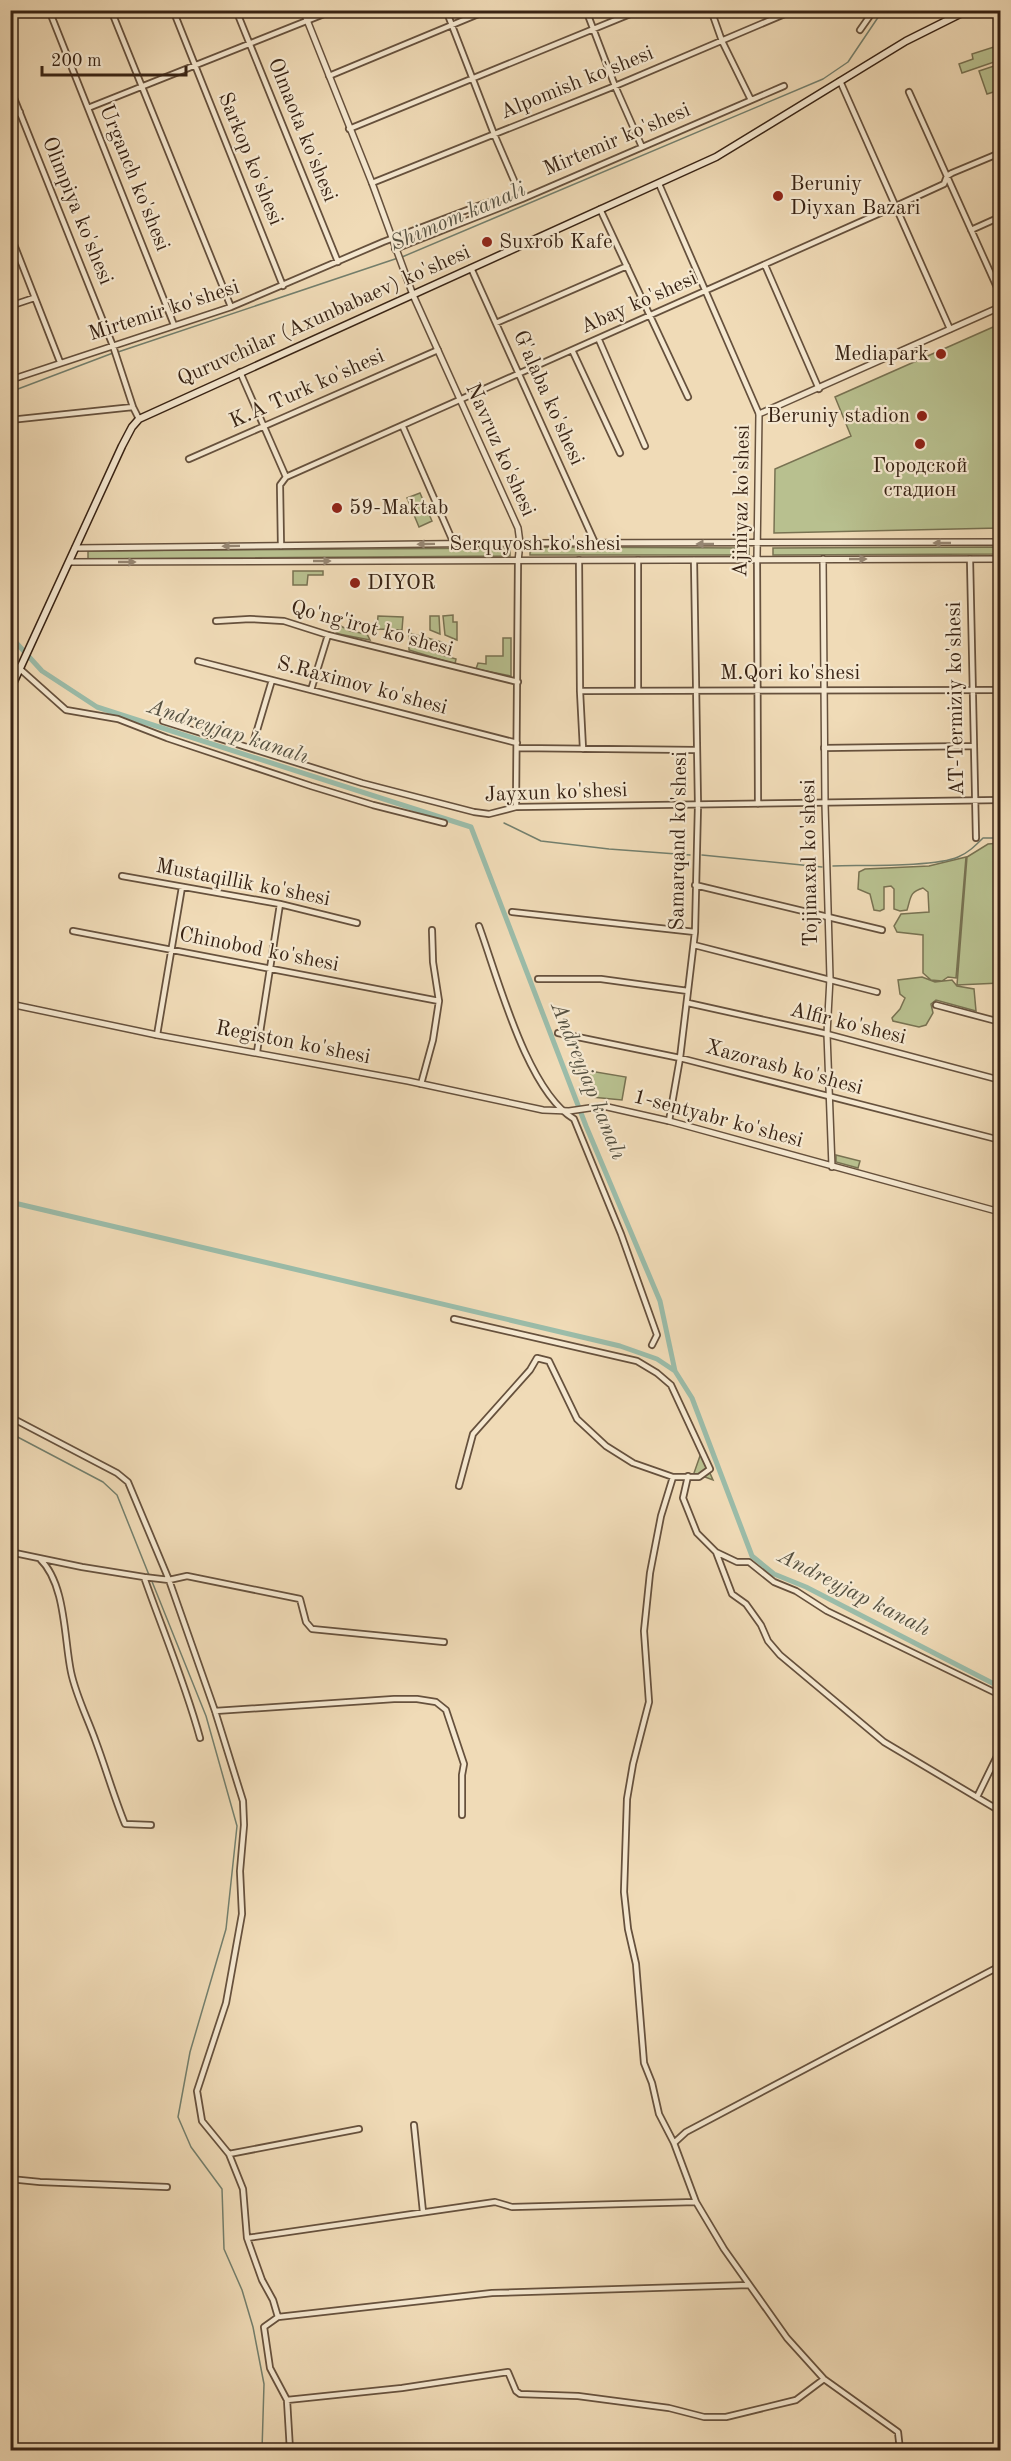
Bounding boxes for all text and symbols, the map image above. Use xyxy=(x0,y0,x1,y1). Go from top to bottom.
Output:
scale bar xyxy=(42,39,186,77)
street label: Alpomish ko'shesi xyxy=(497,43,657,123)
text: 200 m xyxy=(51,52,102,70)
street label: Olmaota ko'shesi xyxy=(264,55,340,205)
street label: Sarkop ko'shesi xyxy=(214,89,286,229)
street label: Mirtemir ko'shesi xyxy=(541,100,693,180)
street label: Urganch ko'shesi xyxy=(95,102,173,254)
street label: Olimpiya ko'shesi xyxy=(38,134,116,288)
place label: Beruniy Diyxan Bazari xyxy=(790,174,920,219)
water label: Shimom kanali xyxy=(387,178,530,255)
marker: Beruniy Diyxan Bazari xyxy=(771,189,785,203)
place label: Suxrob Kafe xyxy=(499,232,613,253)
marker: Suxrob Kafe xyxy=(480,235,494,249)
street label: Quruvchilar (Axunbabaev) ko'shesi xyxy=(174,242,474,390)
street label: Abay ko'shesi xyxy=(578,268,700,338)
street label: Mirtemir ko'shesi xyxy=(86,277,242,345)
street label: G'alaba ko'shesi xyxy=(509,328,587,468)
place label: Mediapark xyxy=(834,344,929,365)
street label: K.A Turk ko'shesi xyxy=(227,346,387,432)
marker: Mediapark xyxy=(934,347,948,361)
street label: Navruz ko'shesi xyxy=(461,380,539,520)
place label: Beruniy stadion xyxy=(767,406,910,427)
marker: Beruniy stadion xyxy=(915,409,929,423)
street label: Ajiniyaz ko'shesi xyxy=(730,424,754,578)
marker: Городской стадион xyxy=(913,437,927,451)
place label: Городской стадион xyxy=(873,456,967,501)
place label: 59-Maktab xyxy=(349,498,449,519)
marker: 59-Maktab xyxy=(330,501,344,515)
street label: Serquyosh ko'shesi xyxy=(449,534,621,555)
one-way arrow xyxy=(933,538,952,548)
one-way arrow xyxy=(417,539,436,549)
one-way arrow xyxy=(696,539,715,549)
one-way arrow xyxy=(222,541,241,551)
one-way arrow xyxy=(848,554,867,564)
one-way arrow xyxy=(313,556,332,566)
one-way arrow xyxy=(118,557,137,567)
place label: DIYOR xyxy=(367,573,436,594)
marker: DIYOR xyxy=(348,576,362,590)
street label: Qo'ng'irot ko'shesi xyxy=(289,597,455,661)
street label: AT-Termiziy ko'shesi xyxy=(944,602,968,796)
street label: S.Raximov ko'shesi xyxy=(275,653,449,719)
street label: M.Qori ko'shesi xyxy=(720,663,860,684)
water label: Andreyjap kanalı xyxy=(144,695,311,768)
street label: Samarqand ko'shesi xyxy=(667,751,691,931)
street label: Tojimaxal ko'shesi xyxy=(798,779,822,947)
street label: Jayxun ko'shesi xyxy=(484,780,628,806)
street label: Mustaqillik ko'shesi xyxy=(154,856,332,910)
street label: Chinobod ko'shesi xyxy=(177,924,341,976)
water label: Andreyjap kanalı xyxy=(546,998,630,1163)
street label: Alfir ko'shesi xyxy=(788,999,908,1049)
street label: Registon ko'shesi xyxy=(214,1018,372,1068)
street label: Xazorasb ko'shesi xyxy=(703,1037,865,1099)
street label: 1-sentyabr ko'shesi xyxy=(631,1086,805,1152)
water label: Andreyjap kanalı xyxy=(773,1545,934,1641)

